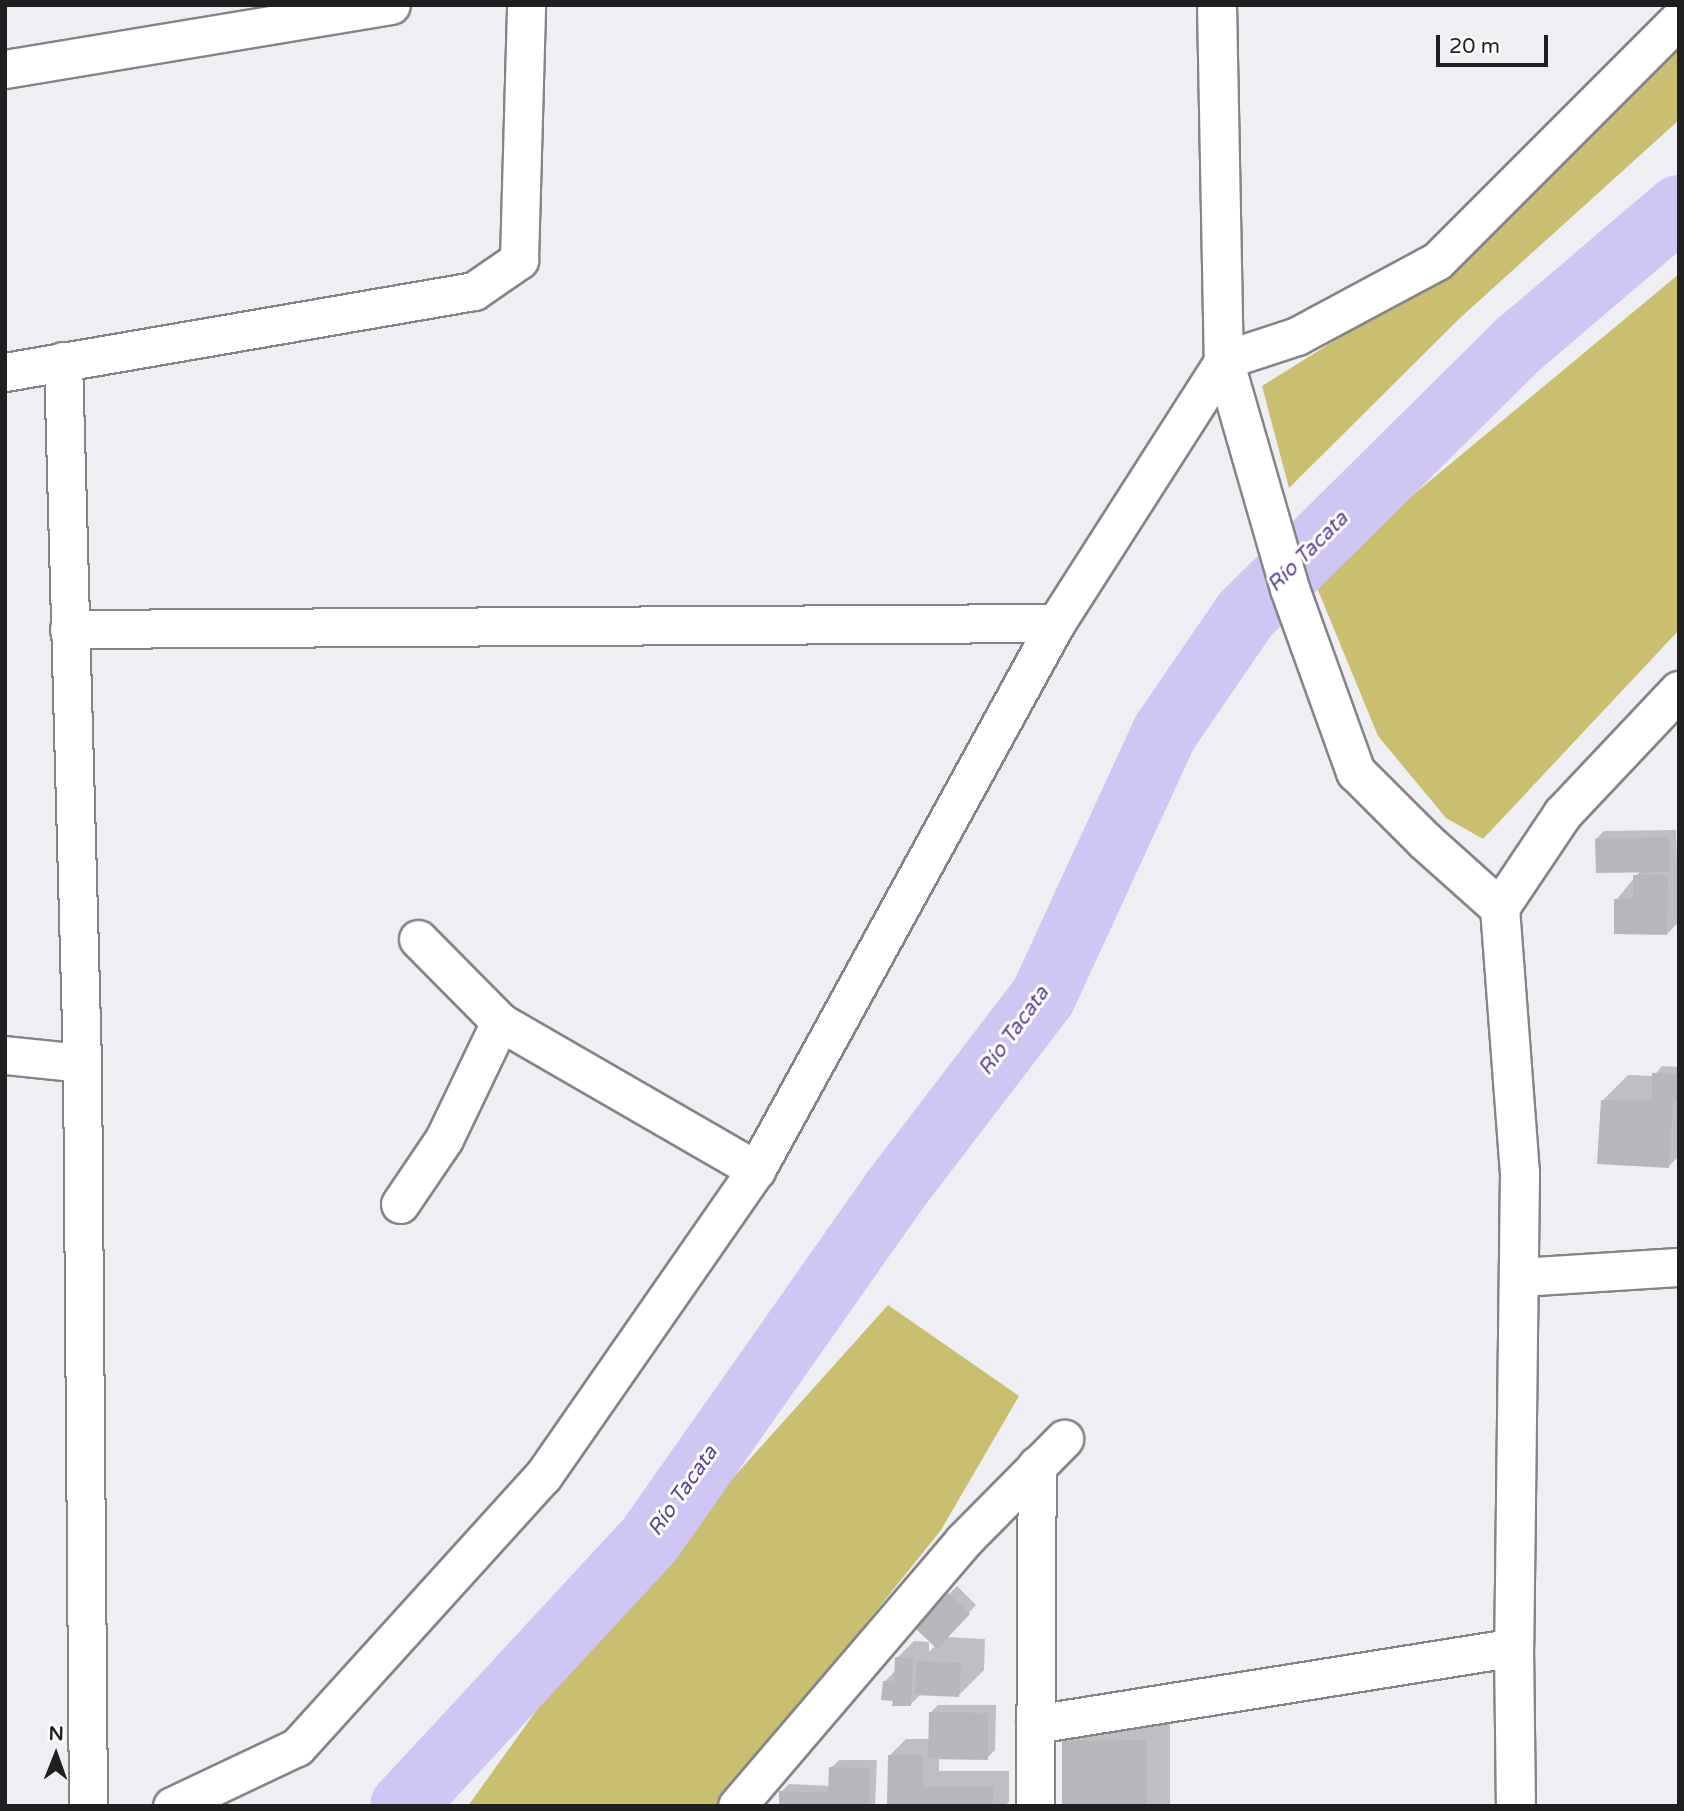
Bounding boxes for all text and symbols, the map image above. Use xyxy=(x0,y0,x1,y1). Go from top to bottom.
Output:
scale bar xyxy=(1439,21,1551,65)
text: 20 m xyxy=(1449,34,1500,59)
water label: Río Tacata xyxy=(1262,506,1354,598)
water label: Río Tacata xyxy=(973,982,1055,1080)
water label: Río Tacata xyxy=(643,1441,723,1541)
north arrow xyxy=(21,1720,91,1790)
text: N xyxy=(49,1723,64,1745)

